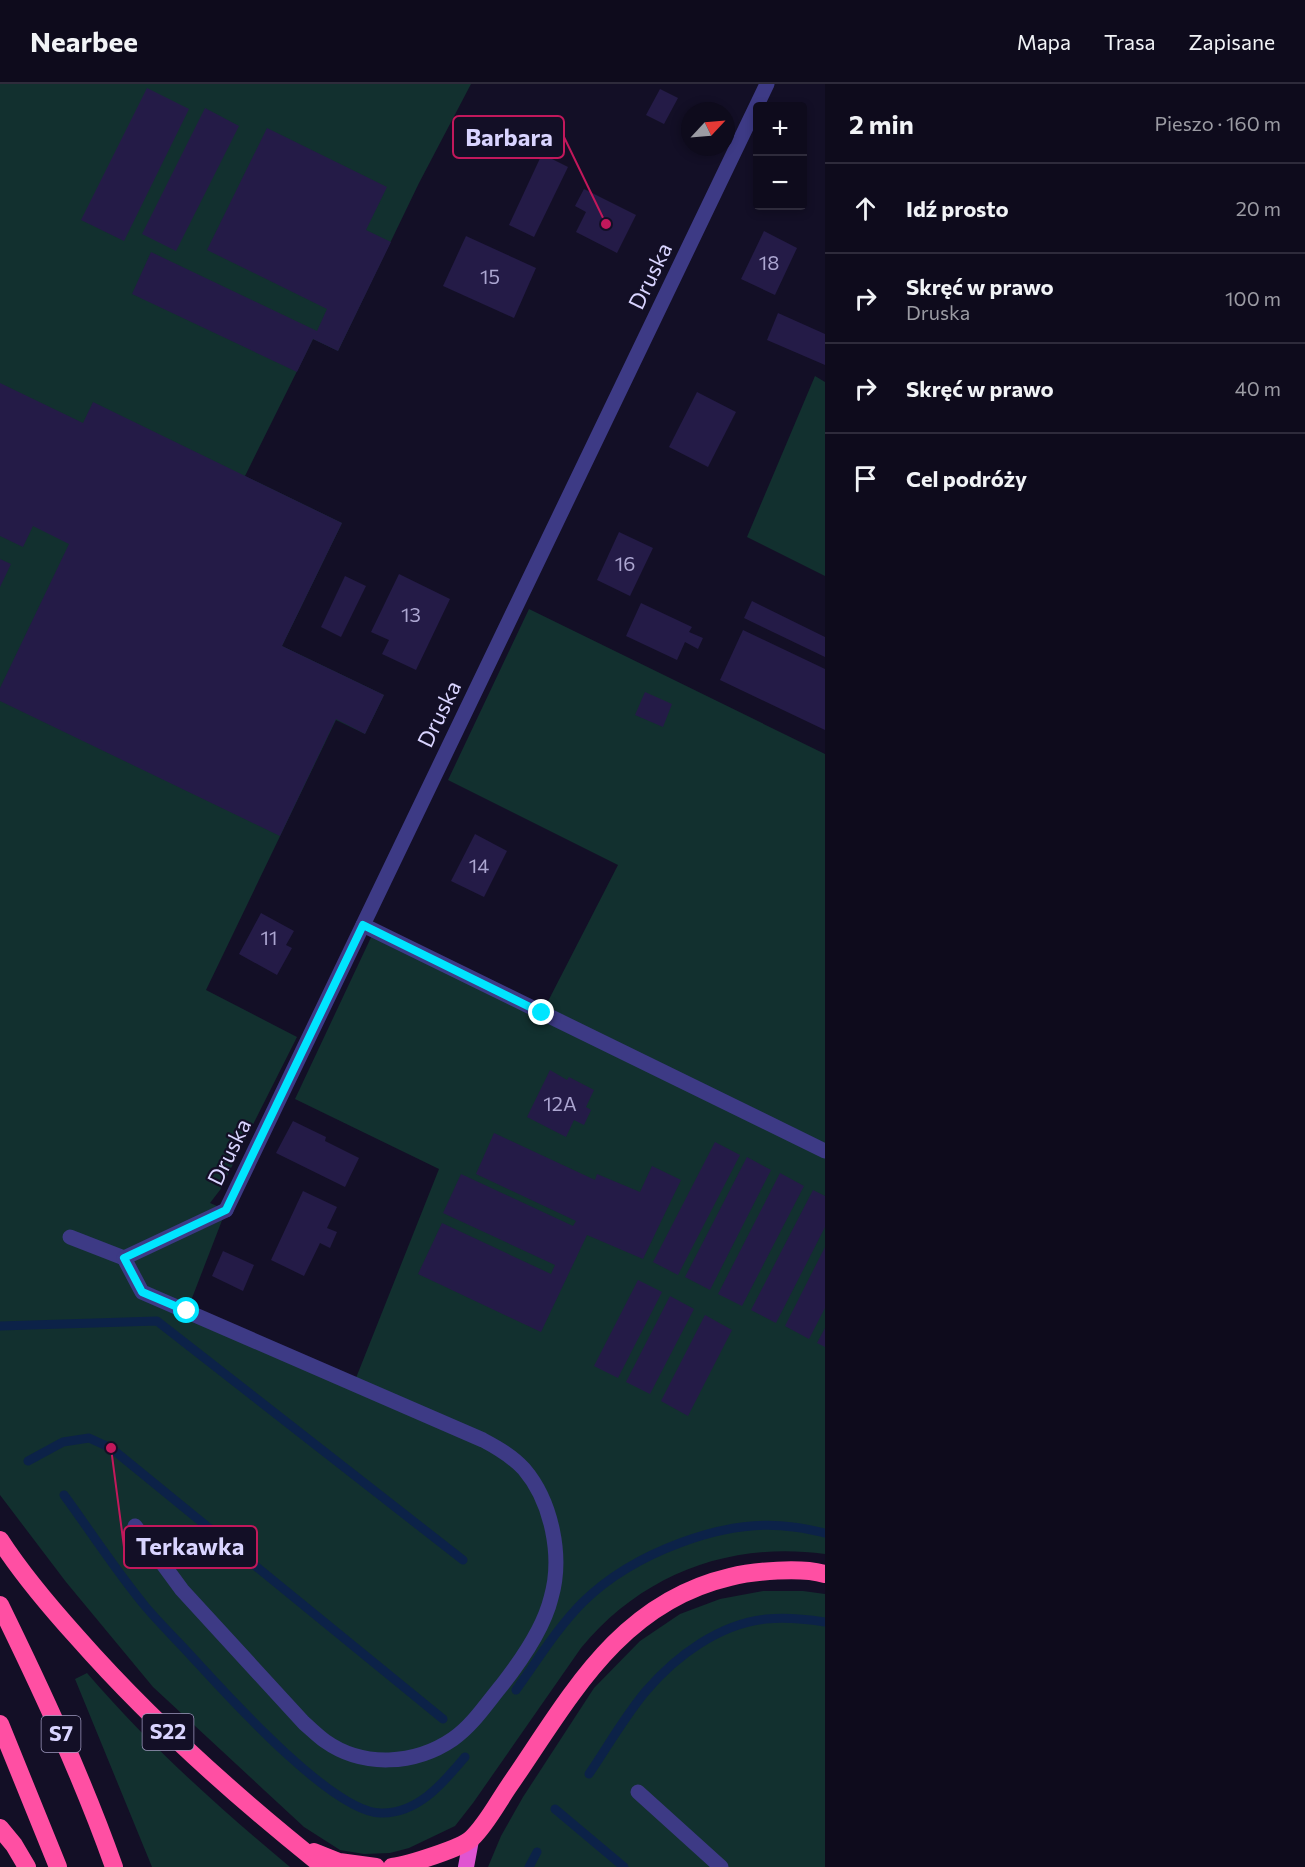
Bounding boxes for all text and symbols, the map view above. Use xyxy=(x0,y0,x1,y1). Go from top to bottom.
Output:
text: Nearbee xyxy=(30,24,138,58)
text: Mapa xyxy=(1017,29,1071,54)
text: Trasa xyxy=(1104,29,1155,54)
text: Zapisane xyxy=(1188,29,1275,54)
north arrow xyxy=(681,102,735,156)
map controls xyxy=(753,102,807,210)
button: + xyxy=(753,102,807,156)
text: 2 min xyxy=(849,108,914,139)
text: Pieszo · 160 m xyxy=(1154,111,1281,135)
callout: Barbara xyxy=(453,116,564,158)
text: Barbara xyxy=(465,122,553,151)
button: − xyxy=(753,156,807,210)
icon: ahead xyxy=(849,192,882,225)
text: Idź prosto xyxy=(906,195,1009,222)
text: 20 m xyxy=(1236,196,1281,220)
street label: Druska xyxy=(622,238,677,313)
house number: 18 xyxy=(759,250,779,274)
house number: 15 xyxy=(480,264,500,288)
text: Skręć w prawo xyxy=(906,273,1054,300)
icon: right xyxy=(849,282,882,315)
text: 100 m xyxy=(1225,286,1281,310)
text: Druska xyxy=(906,300,970,324)
icon: right xyxy=(849,372,882,405)
text: Skręć w prawo xyxy=(906,375,1054,402)
text: 40 m xyxy=(1235,376,1281,400)
icon: arrive xyxy=(849,462,882,495)
text: Cel podróży xyxy=(906,465,1027,492)
house number: 16 xyxy=(615,551,635,575)
house number: 13 xyxy=(401,602,421,626)
street label: Druska xyxy=(411,676,466,751)
house number: 14 xyxy=(469,853,489,877)
house number: 11 xyxy=(260,925,278,949)
route end xyxy=(528,999,554,1025)
house number: 12A xyxy=(543,1091,577,1115)
street label: Druska xyxy=(201,1114,256,1189)
route start xyxy=(173,1297,199,1323)
callout: Terkawka xyxy=(124,1526,257,1568)
text: Terkawka xyxy=(136,1531,244,1560)
road number: S22 xyxy=(142,1714,194,1750)
road number: S7 xyxy=(42,1716,80,1752)

